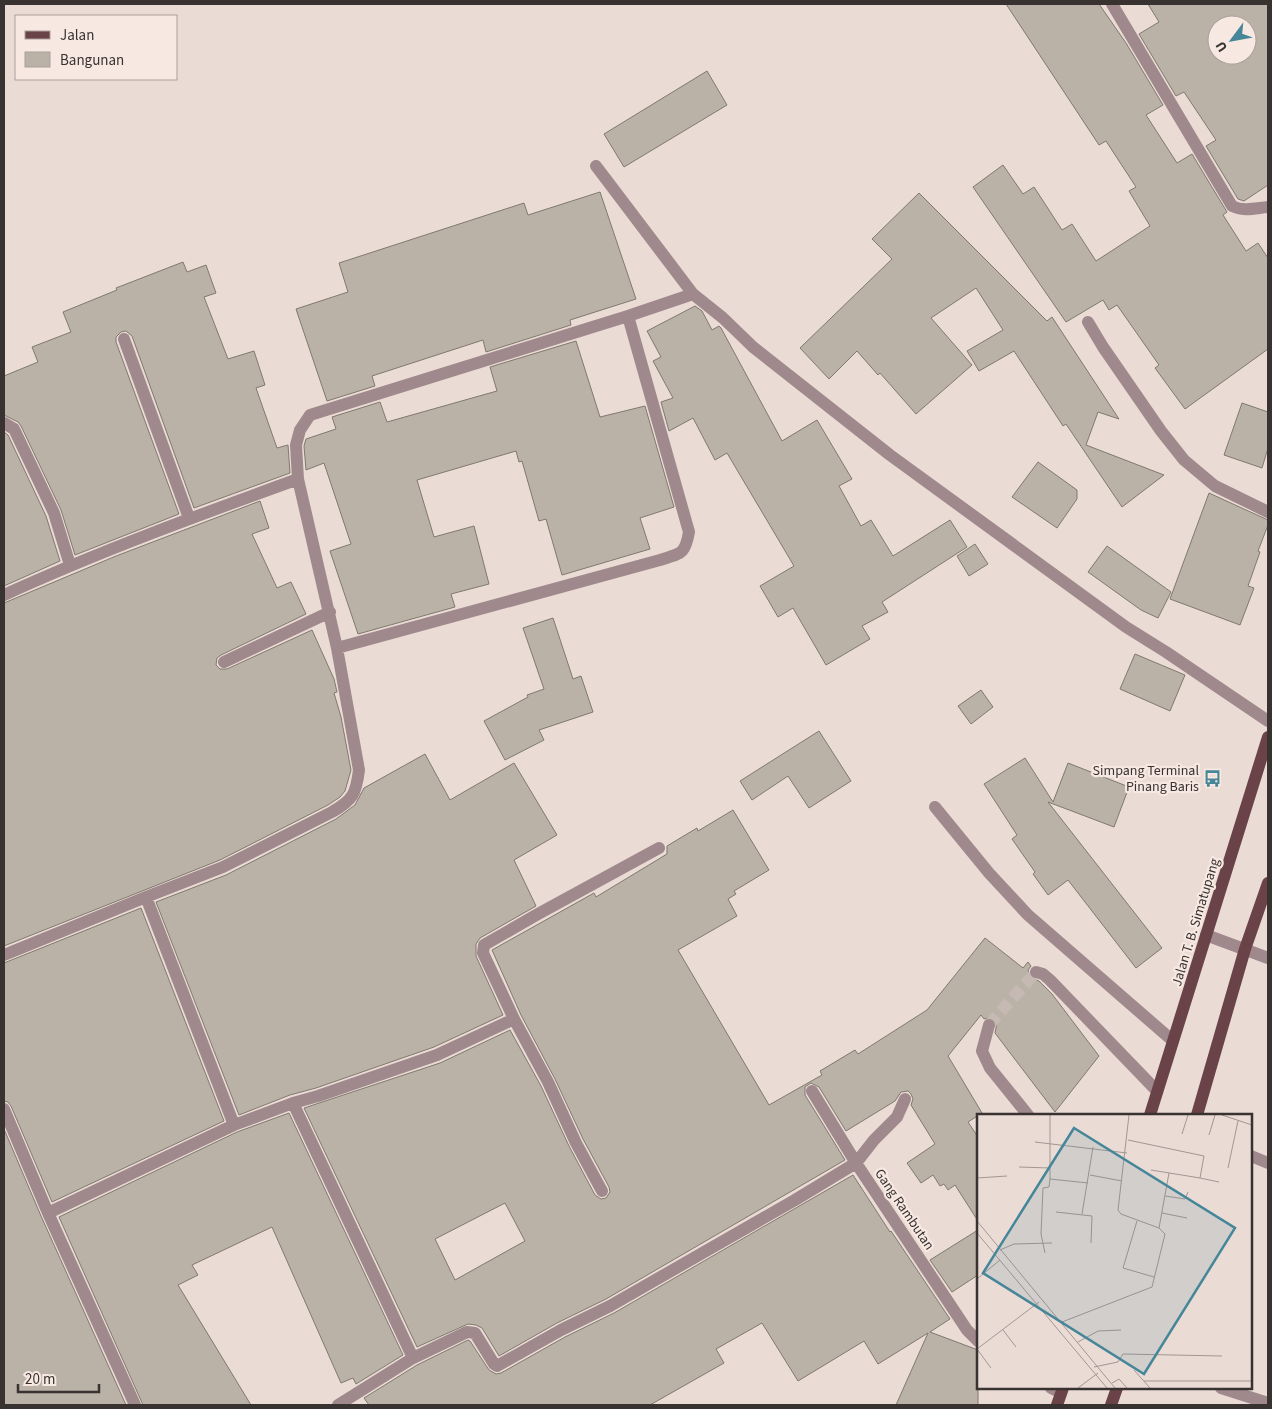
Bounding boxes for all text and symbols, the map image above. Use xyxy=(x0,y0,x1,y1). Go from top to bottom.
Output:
legend xyxy=(15,15,178,80)
north arrow xyxy=(1207,15,1257,65)
text: Jalan xyxy=(60,25,94,46)
text: U xyxy=(1211,37,1233,56)
text: Bangunan xyxy=(60,50,124,71)
place label: Simpang Terminal Pinang Baris xyxy=(1093,761,1199,797)
bus stop icon: Simpang Terminal Pinang Baris xyxy=(1203,768,1223,788)
street label: Jalan T. B. Simatupang xyxy=(1167,856,1225,989)
inset map xyxy=(977,1114,1252,1389)
street label: Gang Rambutan xyxy=(870,1165,939,1254)
scale bar xyxy=(18,1362,99,1394)
text: 20 m xyxy=(25,1369,55,1390)

